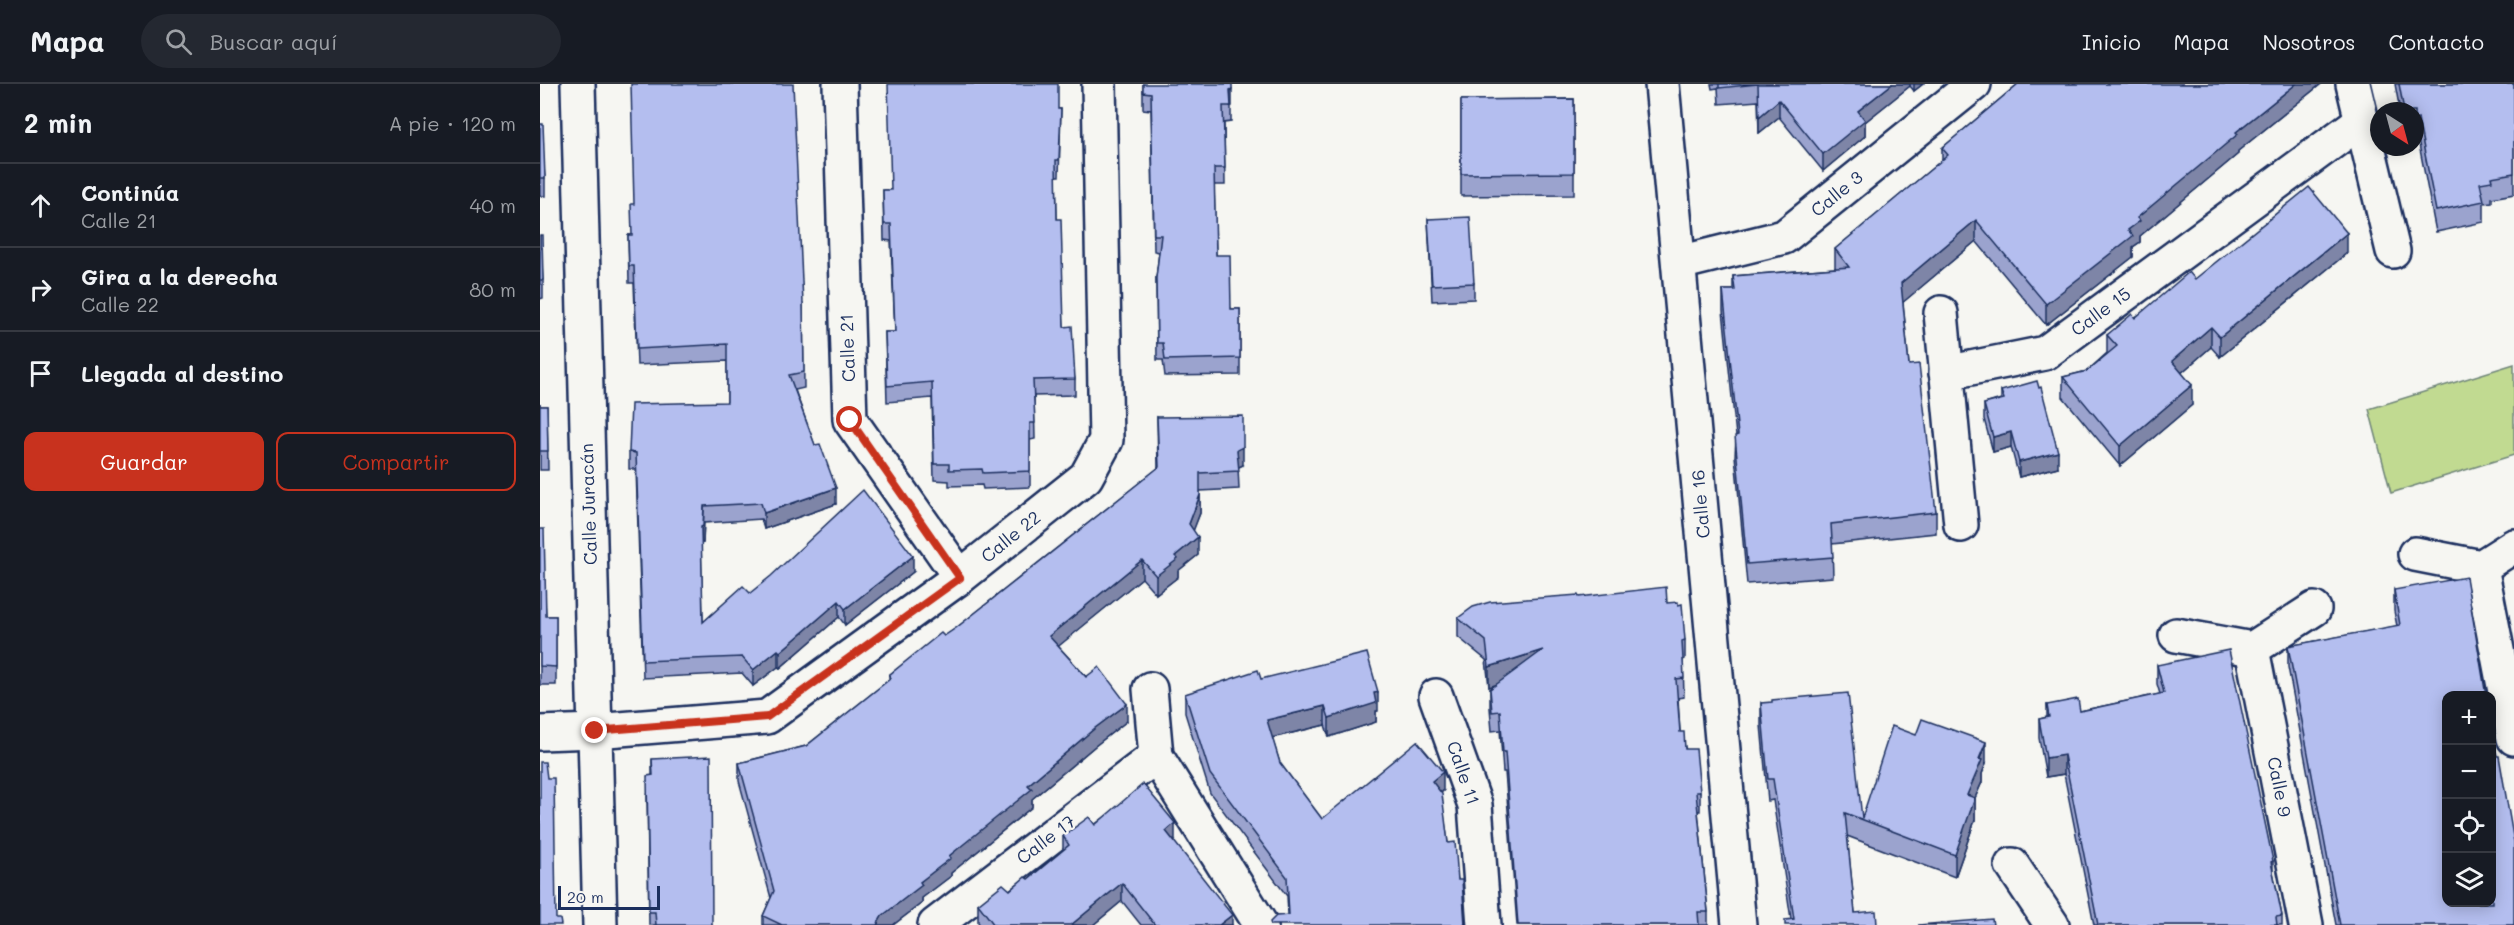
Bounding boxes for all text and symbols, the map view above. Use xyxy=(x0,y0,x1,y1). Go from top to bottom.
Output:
search box xyxy=(141,14,561,68)
text: Mapa xyxy=(30,23,105,59)
icon: search xyxy=(162,25,195,58)
text: Buscar aquí xyxy=(210,27,338,56)
text: Inicio xyxy=(2082,28,2141,55)
text: Mapa xyxy=(2174,28,2229,55)
text: Nosotros xyxy=(2262,28,2356,55)
text: Contacto xyxy=(2389,28,2484,55)
north arrow xyxy=(2370,102,2424,156)
text: 2 min xyxy=(24,106,92,140)
text: A pie · 120 m xyxy=(389,110,516,136)
street label: Calle 3 xyxy=(1805,165,1867,222)
text: Continúa xyxy=(81,178,179,207)
icon: ahead xyxy=(24,189,57,222)
text: 40 m xyxy=(470,192,516,218)
text: Calle 21 xyxy=(81,207,157,233)
text: Gira a la derecha xyxy=(81,262,278,291)
icon: right xyxy=(24,273,57,306)
text: 80 m xyxy=(469,276,516,302)
street label: Calle 15 xyxy=(2066,281,2135,341)
text: Calle 22 xyxy=(81,291,159,317)
street label: Calle 21 xyxy=(834,314,860,382)
icon: arrive xyxy=(24,357,57,390)
text: Llegada al destino xyxy=(81,359,283,388)
route start xyxy=(836,406,862,432)
button: Guardar xyxy=(24,432,264,491)
button: Compartir xyxy=(276,432,516,491)
street label: Calle Juracán xyxy=(574,443,602,565)
street label: Calle 16 xyxy=(1685,469,1715,539)
street label: Calle 22 xyxy=(976,505,1045,568)
map controls xyxy=(2442,691,2496,907)
button: + xyxy=(2442,691,2496,745)
route end xyxy=(581,717,607,743)
street label: Calle 11 xyxy=(1442,738,1486,808)
button: − xyxy=(2442,745,2496,799)
street label: Calle 9 xyxy=(2262,755,2298,819)
button: locate xyxy=(2442,799,2496,853)
street label: Calle 17 xyxy=(1011,809,1080,869)
button: layers xyxy=(2442,853,2496,907)
scale bar xyxy=(558,883,660,910)
text: 20 m xyxy=(567,886,604,907)

